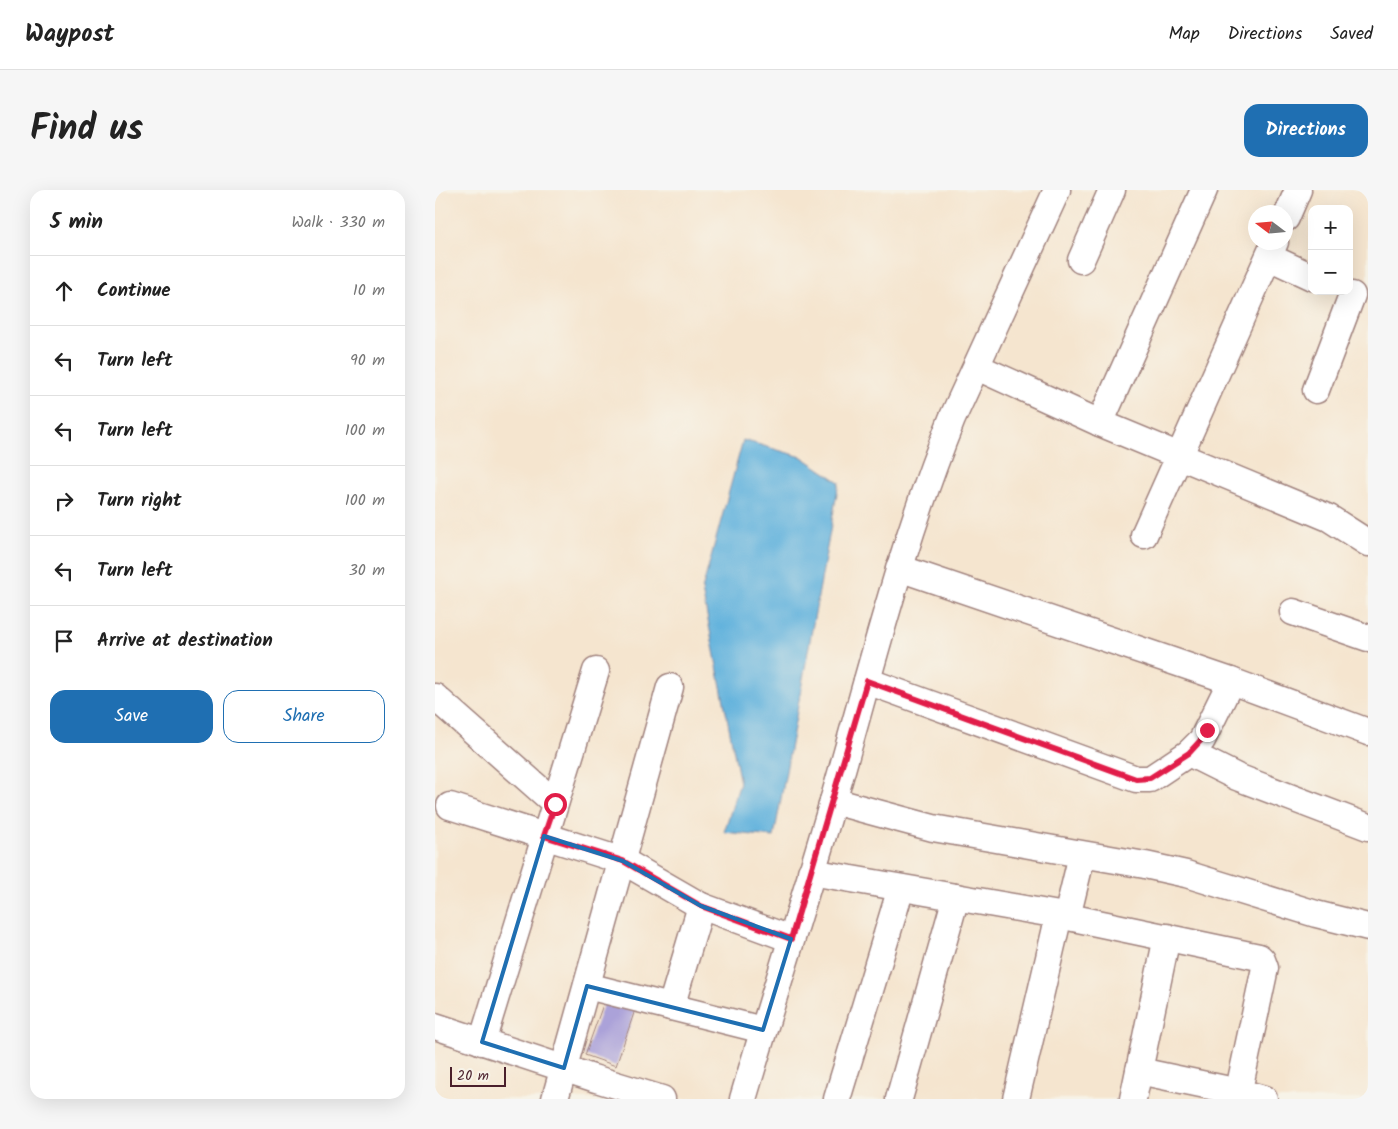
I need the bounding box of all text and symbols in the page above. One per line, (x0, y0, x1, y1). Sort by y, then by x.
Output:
text: Waypost (25, 15, 114, 54)
text: Map (1168, 20, 1200, 49)
text: Directions (1228, 20, 1302, 49)
text: Saved (1330, 20, 1373, 49)
text: Find us (30, 102, 143, 158)
button: Directions (1244, 104, 1368, 157)
north arrow (1248, 205, 1293, 250)
map controls (1308, 205, 1353, 295)
button: + (1308, 205, 1353, 250)
text: 5 min (50, 206, 103, 239)
text: Walk · 330 m (292, 210, 385, 235)
button: − (1308, 250, 1353, 295)
text: Continue (97, 276, 170, 306)
icon: ahead (50, 277, 78, 305)
text: 10 m (353, 278, 385, 303)
text: Turn left (97, 346, 172, 376)
icon: left (50, 347, 78, 375)
text: 90 m (350, 348, 385, 373)
text: Turn left (97, 416, 172, 446)
icon: left (50, 417, 78, 445)
text: 100 m (345, 418, 385, 443)
text: Turn right (97, 486, 182, 516)
icon: right (50, 487, 78, 515)
text: 100 m (345, 488, 385, 513)
text: Turn left (97, 556, 172, 586)
icon: left (50, 557, 78, 585)
text: 30 m (349, 558, 385, 583)
text: Arrive at destination (97, 626, 273, 656)
icon: arrive (50, 627, 78, 655)
button: Save (50, 690, 213, 743)
button: Share (223, 690, 385, 743)
route end (1196, 719, 1219, 742)
route start (544, 793, 567, 816)
scale bar (450, 1064, 506, 1087)
text: 20 m (457, 1065, 489, 1087)

